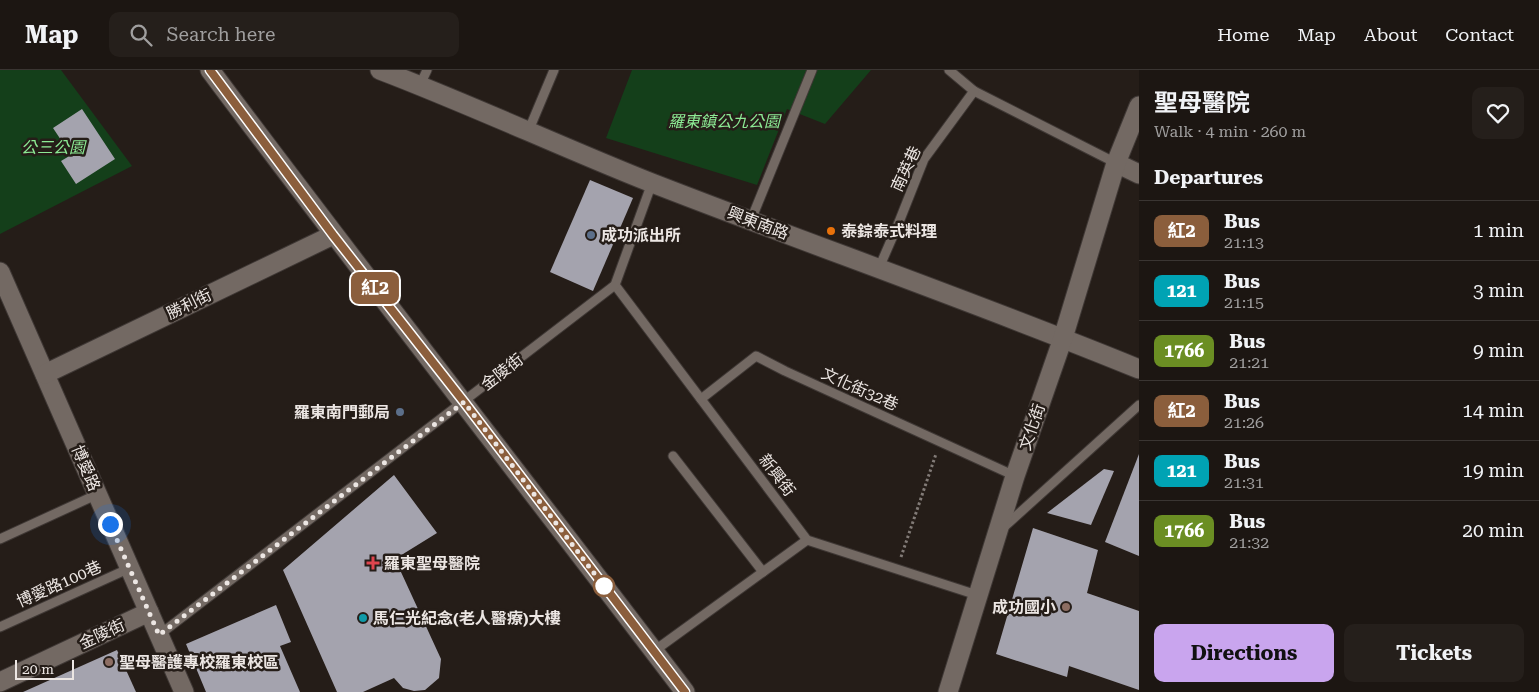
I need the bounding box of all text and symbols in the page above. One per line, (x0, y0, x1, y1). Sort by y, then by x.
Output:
search box (109, 12, 459, 57)
text: Map (25, 21, 79, 49)
icon: search (127, 21, 155, 49)
text: Search here (167, 23, 275, 46)
text: Home (1217, 24, 1269, 45)
text: Map (1297, 24, 1336, 45)
text: About (1364, 24, 1417, 45)
text: Contact (1445, 24, 1514, 45)
button: heart (1472, 87, 1524, 139)
text: 聖母醫院 (1154, 89, 1250, 117)
park label: 羅東鎮公九公園 (668, 112, 782, 131)
text: Walk · 4 min · 260 m (1154, 122, 1306, 141)
park label: 公三公園 (21, 138, 87, 157)
street label: 南英巷 (887, 143, 925, 195)
text: Departures (1154, 166, 1263, 189)
street label: 興東南路 (725, 203, 791, 243)
text: Bus (1224, 210, 1260, 233)
text: 1 min (1473, 219, 1524, 242)
text: 紅2 (1167, 220, 1196, 241)
place label: 泰錝泰式料理 (841, 222, 937, 241)
marker: 泰錝泰式料理 (825, 225, 837, 237)
place label: 成功派出所 (601, 226, 681, 245)
marker: 成功派出所 (585, 229, 597, 241)
text: 21:13 (1224, 233, 1264, 252)
text: Bus (1224, 270, 1260, 293)
line badge: 紅2 (352, 272, 398, 304)
text: 紅2 (361, 277, 389, 298)
text: 3 min (1473, 279, 1524, 302)
text: 121 (1166, 280, 1197, 301)
street label: 勝利街 (163, 285, 215, 323)
text: 21:15 (1224, 293, 1264, 312)
text: Bus (1229, 330, 1265, 353)
text: 9 min (1473, 339, 1524, 362)
text: 1766 (1164, 340, 1204, 361)
street label: 金陵街 (477, 350, 527, 394)
text: 21:21 (1229, 353, 1269, 372)
street label: 文化街32巷 (819, 364, 901, 414)
text: Bus (1224, 390, 1260, 413)
text: 14 min (1462, 399, 1524, 422)
text: 紅2 (1167, 400, 1196, 421)
street label: 文化街 (1015, 401, 1049, 453)
place label: 羅東南門郵局 (294, 403, 390, 422)
marker: 羅東南門郵局 (394, 406, 406, 418)
text: 21:26 (1224, 413, 1264, 432)
street label: 博愛路 (68, 442, 104, 494)
street label: 新興街 (755, 450, 799, 500)
text: Bus (1224, 450, 1260, 473)
text: 19 min (1462, 459, 1524, 482)
text: 121 (1166, 460, 1197, 481)
text: 21:31 (1224, 473, 1264, 492)
text: Bus (1229, 510, 1265, 533)
your location (98, 512, 123, 537)
text: 20 min (1462, 519, 1524, 542)
text: 1766 (1164, 520, 1204, 541)
text: 21:32 (1229, 533, 1269, 552)
place label: 羅東聖母醫院 (384, 554, 480, 573)
marker: 羅東聖母醫院 (366, 556, 380, 570)
street label: 博愛路100巷 (14, 557, 104, 611)
unlabelled marker (593, 575, 615, 597)
place label: 成功國小 (992, 598, 1056, 617)
marker: 成功國小 (1060, 601, 1072, 613)
place label: 馬仁光紀念(老人醫療)大樓 (373, 609, 561, 628)
marker: 馬仁光紀念(老人醫療)大樓 (357, 612, 369, 624)
street label: 金陵街 (76, 615, 128, 653)
button: Directions (1154, 624, 1334, 682)
button: Tickets (1344, 624, 1524, 682)
place label: 聖母醫護專校羅東校區 (119, 653, 279, 672)
marker: 聖母醫護專校羅東校區 (103, 656, 115, 668)
scale bar (15, 657, 74, 680)
text: 20 m (22, 661, 54, 677)

